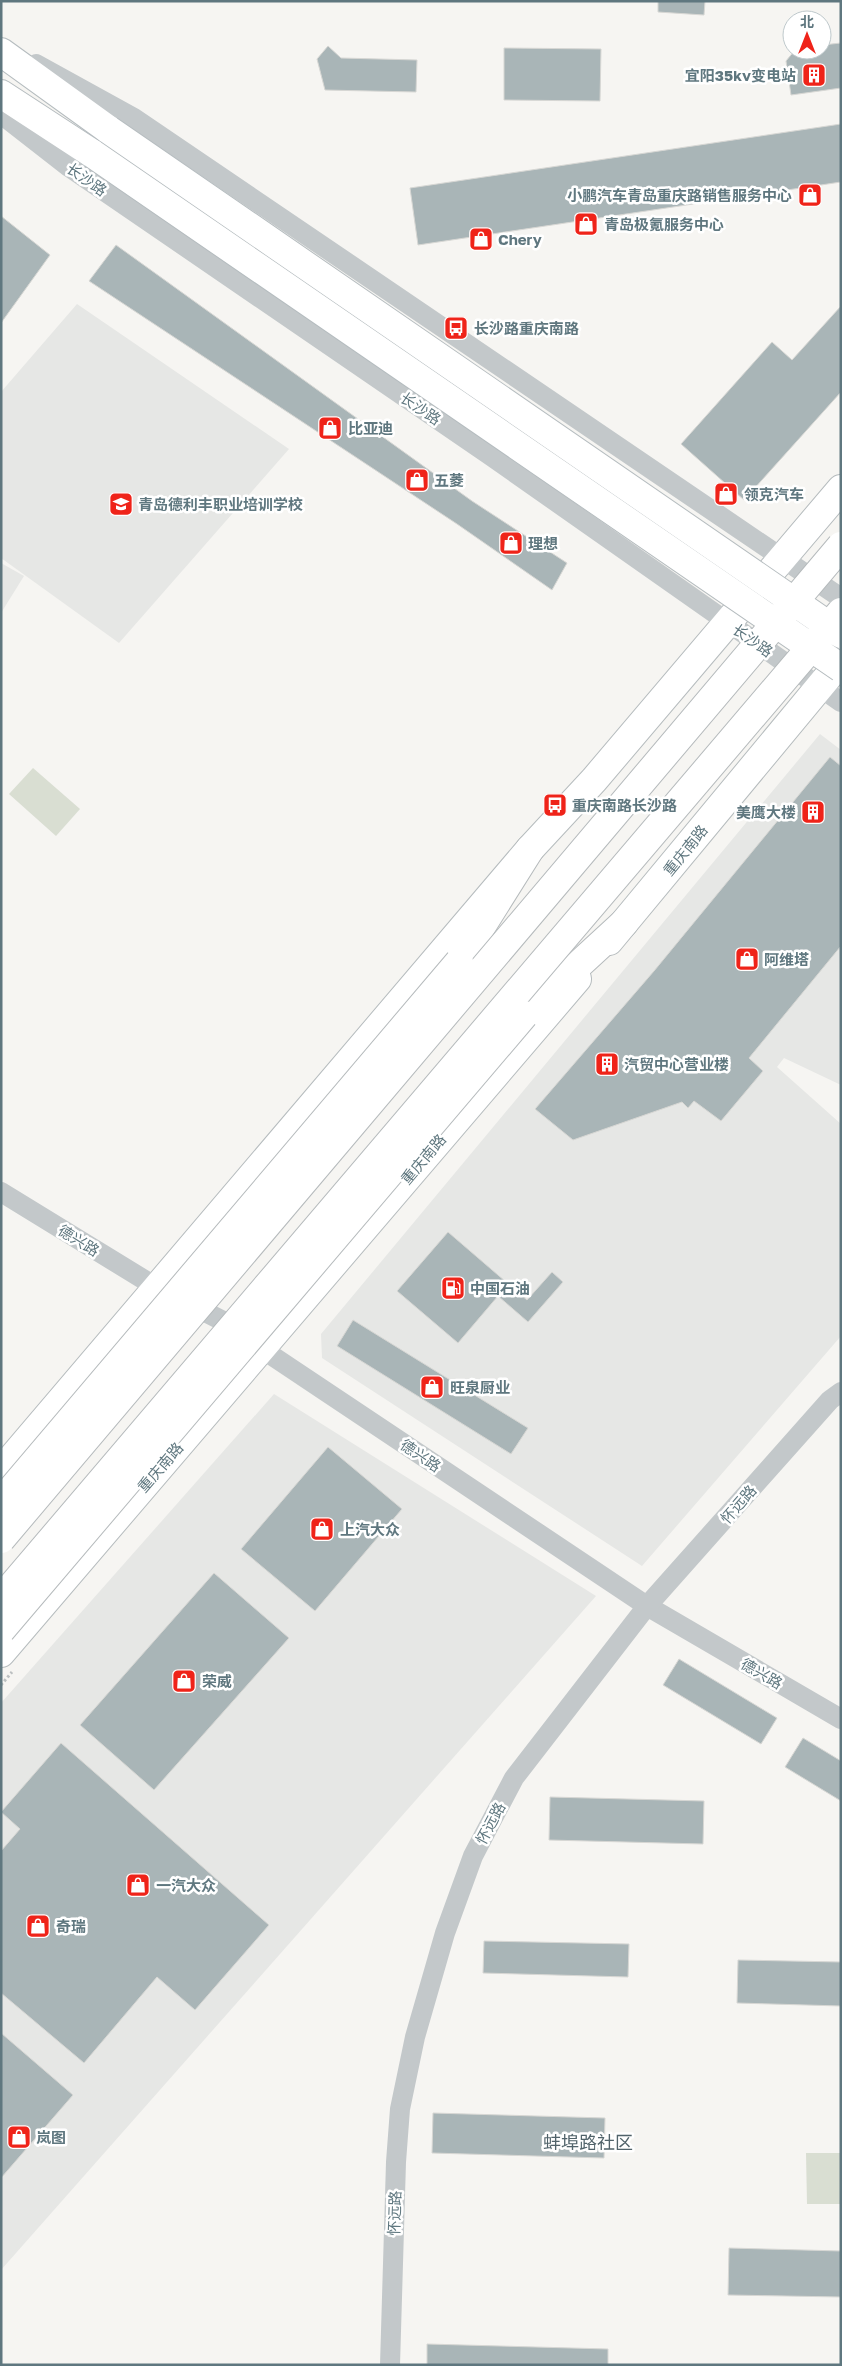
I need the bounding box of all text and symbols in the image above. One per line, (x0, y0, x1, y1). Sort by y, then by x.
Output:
north arrow (782, 10, 832, 60)
text: 北 (800, 13, 814, 30)
building icon: 宜阳35kv变电站 (801, 62, 827, 88)
place label: 宜阳35kv变电站 (685, 66, 796, 84)
street label: 长沙路 (63, 159, 111, 199)
shop icon: 小鹏汽车青岛重庆路销售服务中心 (797, 182, 823, 208)
place label: 小鹏汽车青岛重庆路销售服务中心 (567, 186, 792, 204)
shop icon: 青岛极氪服务中心 (573, 211, 599, 237)
place label: 青岛极氪服务中心 (604, 215, 724, 233)
shop icon: Chery (468, 226, 494, 252)
place label: Chery (498, 230, 542, 248)
bus stop icon: 长沙路重庆南路 (443, 315, 469, 341)
place label: 长沙路重庆南路 (474, 319, 579, 337)
street label: 长沙路 (397, 388, 445, 428)
shop icon: 比亚迪 (317, 415, 343, 441)
place label: 比亚迪 (348, 419, 393, 437)
shop icon: 五菱 (404, 467, 430, 493)
place label: 五菱 (434, 471, 464, 489)
shop icon: 领克汽车 (713, 481, 739, 507)
place label: 领克汽车 (744, 485, 804, 503)
school or university icon: 青岛德利丰职业培训学校 (108, 491, 134, 517)
place label: 青岛德利丰职业培训学校 (138, 495, 303, 513)
shop icon: 理想 (498, 530, 524, 556)
place label: 理想 (528, 534, 558, 552)
street label: 长沙路 (729, 620, 777, 660)
bus stop icon: 重庆南路长沙路 (542, 792, 568, 818)
place label: 重庆南路长沙路 (572, 796, 677, 814)
building icon: 美鹰大楼 (800, 799, 826, 825)
place label: 美鹰大楼 (736, 803, 796, 821)
street label: 重庆南路 (659, 821, 711, 879)
shop icon: 阿维塔 (734, 946, 760, 972)
place label: 阿维塔 (764, 950, 809, 968)
building icon: 汽贸中心营业楼 (594, 1051, 620, 1077)
place label: 汽贸中心营业楼 (624, 1055, 729, 1073)
street label: 重庆南路 (397, 1130, 449, 1188)
street label: 德兴路 (55, 1220, 103, 1260)
fuel station icon: 中国石油 (440, 1275, 466, 1301)
place label: 中国石油 (470, 1279, 530, 1297)
shop icon: 旺泉厨业 (419, 1374, 445, 1400)
place label: 旺泉厨业 (450, 1378, 510, 1396)
street label: 德兴路 (397, 1435, 445, 1475)
street label: 重庆南路 (134, 1438, 186, 1496)
street label: 怀远路 (716, 1481, 760, 1527)
shop icon: 上汽大众 (309, 1516, 335, 1542)
place label: 上汽大众 (340, 1520, 400, 1538)
street label: 德兴路 (738, 1654, 786, 1692)
shop icon: 荣威 (171, 1668, 197, 1694)
place label: 荣威 (202, 1672, 232, 1690)
street label: 怀远路 (471, 1799, 509, 1847)
shop icon: 一汽大众 (125, 1872, 151, 1898)
place label: 一汽大众 (156, 1876, 216, 1894)
shop icon: 奇瑞 (25, 1913, 51, 1939)
place label: 奇瑞 (56, 1917, 86, 1935)
shop icon: 岚图 (6, 2124, 32, 2150)
place label: 岚图 (36, 2128, 66, 2146)
district label: 蚌埠路社区 (543, 2131, 633, 2153)
street label: 怀远路 (384, 2190, 404, 2236)

